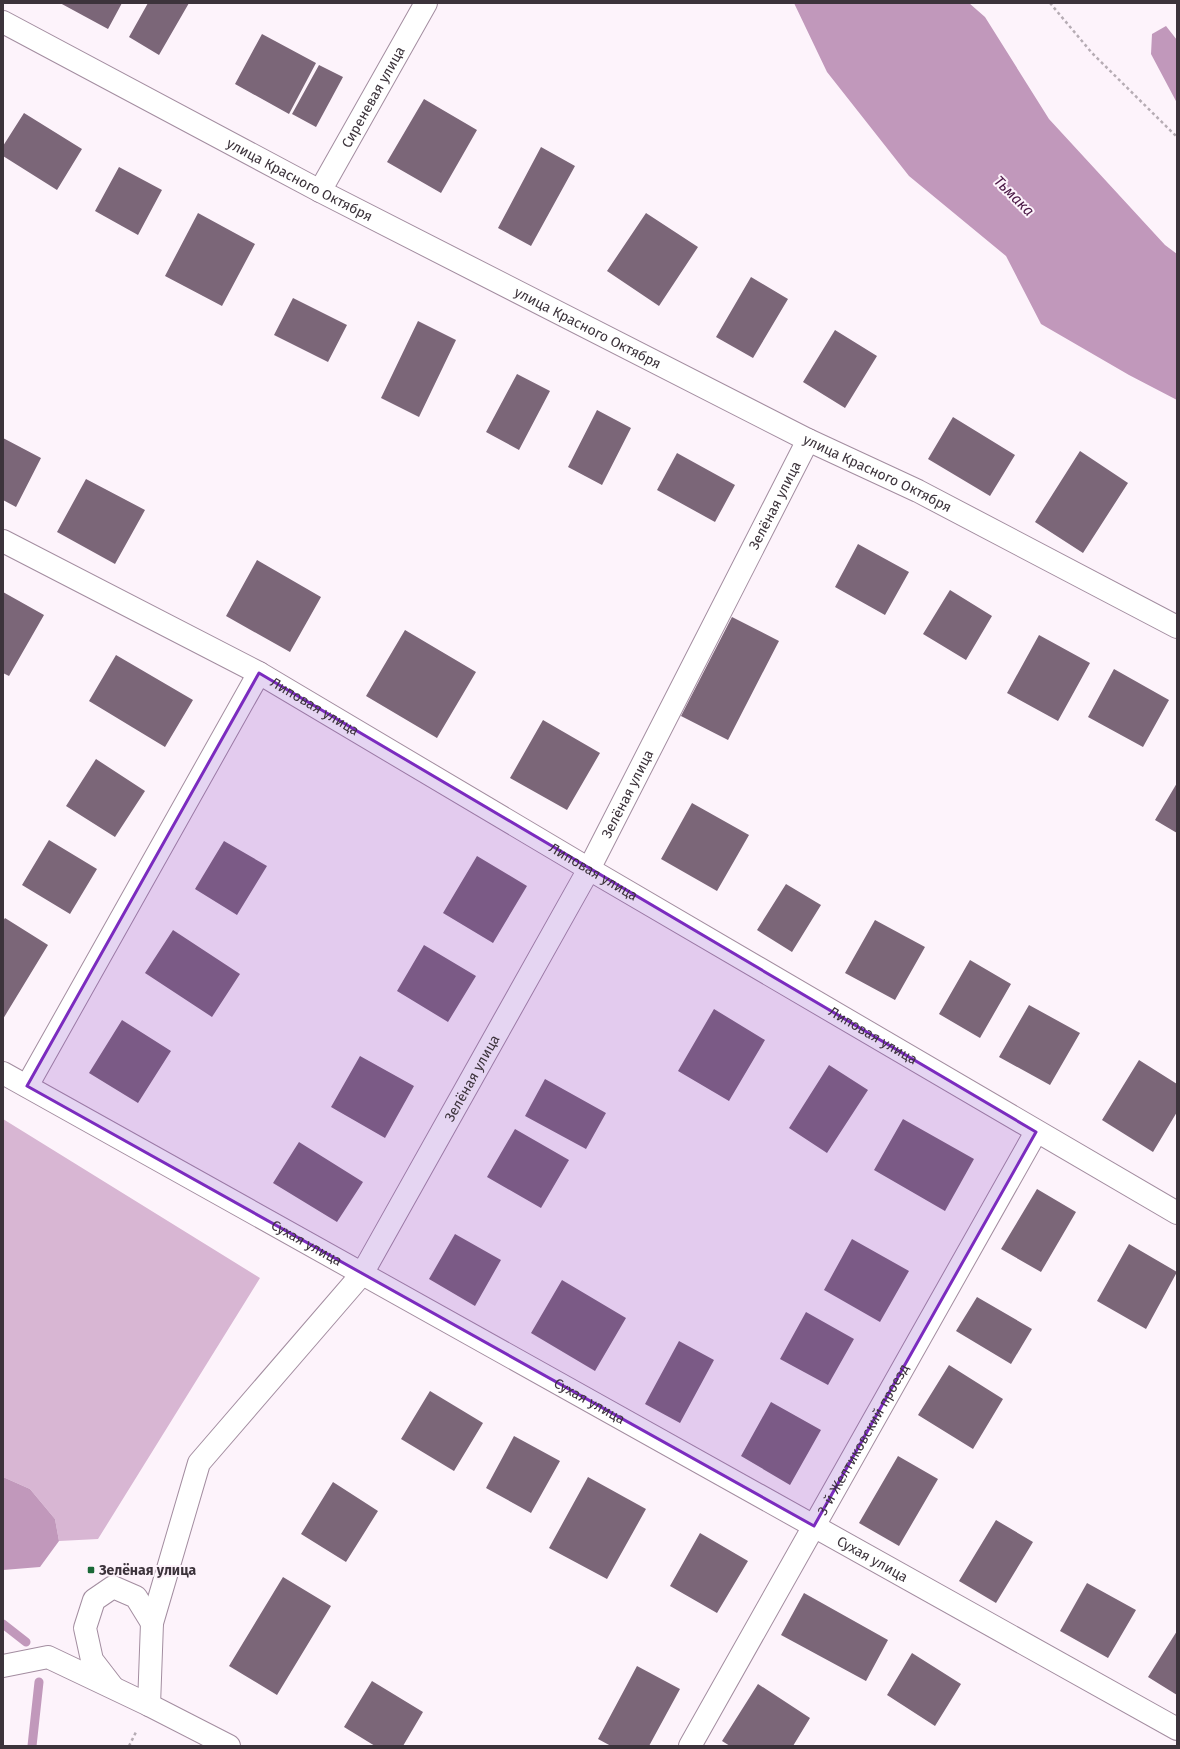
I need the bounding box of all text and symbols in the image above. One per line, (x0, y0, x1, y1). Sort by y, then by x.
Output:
street label: Сиреневая улица (338, 43, 408, 151)
street label: улица Красного Октября (224, 134, 375, 225)
water label: Тьмака (990, 172, 1038, 220)
street label: улица Красного Октября (512, 283, 664, 372)
street label: улица Красного Октября (800, 430, 955, 516)
street label: Зелёная улица (745, 458, 804, 552)
street label: Липовая улица (268, 673, 362, 739)
street label: Зелёная улица (598, 747, 657, 841)
street label: Липовая улица (546, 839, 641, 904)
street label: Липовая улица (826, 1003, 921, 1068)
street label: Зелёная улица (441, 1032, 503, 1125)
street label: Сухая улица (268, 1216, 345, 1269)
street label: 3-й Желтиковский проезд (813, 1361, 912, 1518)
street label: Сухая улица (551, 1374, 628, 1427)
street label: Сухая улица (834, 1532, 911, 1585)
place label: Зелёная улица (98, 1562, 196, 1579)
marker: Зелёная улица (86, 1565, 96, 1575)

